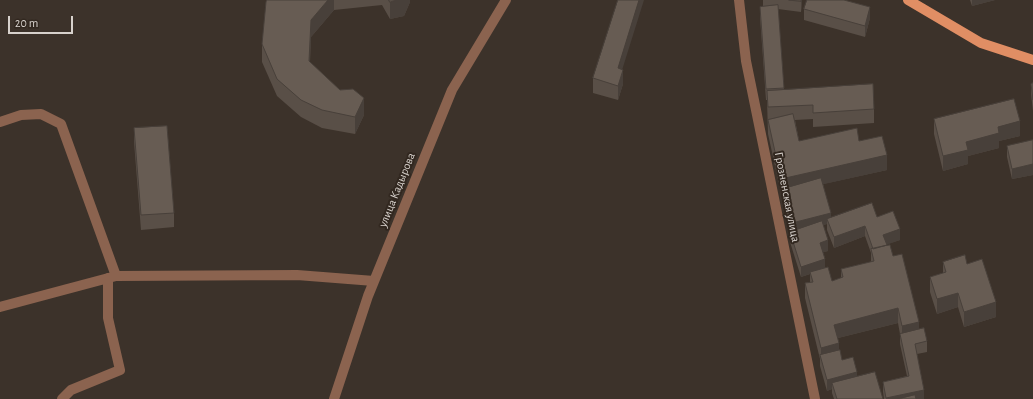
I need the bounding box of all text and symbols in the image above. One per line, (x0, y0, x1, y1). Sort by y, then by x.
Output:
scale bar (10, 8, 75, 34)
text: 20 m (15, 17, 38, 29)
street label: улица Кадырова (376, 151, 418, 229)
street label: Грозненская улица (771, 151, 803, 243)

